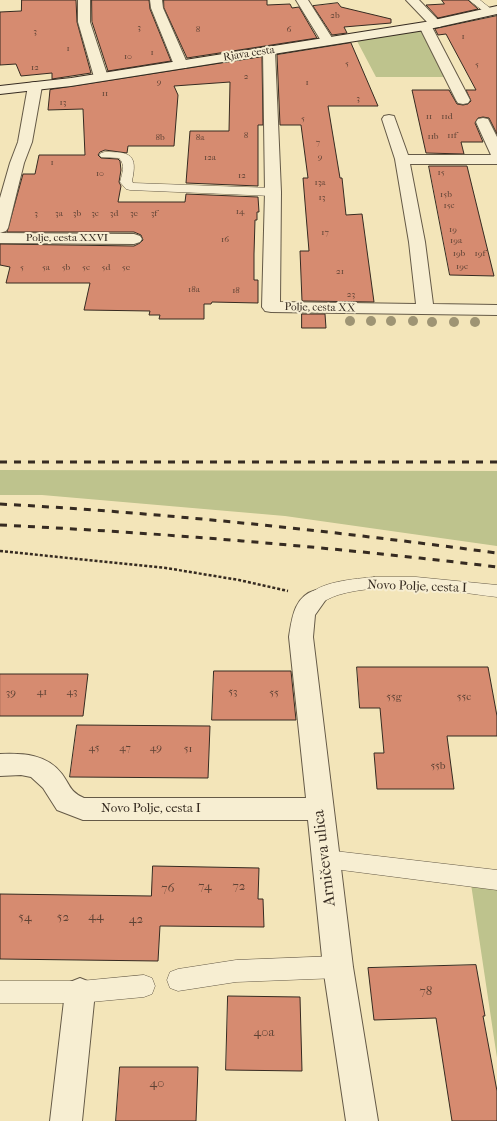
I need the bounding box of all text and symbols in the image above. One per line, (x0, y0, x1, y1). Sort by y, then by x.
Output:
house number: 2b (330, 11, 340, 21)
house number: 3 (137, 23, 141, 33)
house number: 8 (196, 25, 200, 35)
house number: 6 (287, 25, 291, 35)
house number: 3 (33, 27, 37, 37)
house number: 1 (461, 32, 465, 42)
street label: Rjava cesta (222, 43, 276, 65)
house number: 1 (66, 44, 70, 54)
house number: 1 (150, 48, 154, 58)
house number: 10 (124, 52, 132, 62)
house number: 5 (345, 59, 349, 69)
house number: 5 (475, 60, 479, 70)
house number: 12 (31, 63, 39, 73)
house number: 2 (244, 72, 248, 82)
house number: 9 (157, 77, 161, 87)
house number: 1 (305, 78, 309, 88)
house number: 11 (102, 89, 108, 99)
house number: 3 (356, 94, 360, 104)
house number: 13 (60, 98, 66, 108)
house number: 11 (426, 112, 432, 122)
house number: 11d (441, 112, 453, 122)
house number: 5 (301, 114, 305, 124)
house number: 8 (244, 131, 248, 141)
house number: 11f (447, 131, 457, 141)
house number: 11b (427, 132, 439, 142)
house number: 8b (155, 133, 165, 143)
house number: 8a (196, 133, 204, 143)
house number: 7 (316, 138, 320, 148)
house number: 9 (318, 152, 322, 162)
house number: 12a (204, 153, 216, 163)
house number: 1 (50, 158, 54, 168)
house number: 15 (437, 168, 445, 178)
house number: 10 (96, 169, 104, 179)
house number: 12 (238, 171, 246, 181)
house number: 13a (314, 178, 326, 188)
house number: 15b (440, 190, 452, 200)
house number: 13 (319, 193, 325, 203)
house number: 15c (443, 201, 455, 211)
house number: 14 (236, 207, 244, 217)
house number: 3 (34, 209, 38, 219)
house number: 3a (55, 209, 63, 219)
house number: 3b (73, 209, 81, 219)
house number: 3c (91, 209, 99, 219)
house number: 3d (110, 209, 118, 219)
house number: 3e (130, 209, 138, 219)
house number: 3f (151, 209, 157, 219)
house number: 19 (449, 225, 457, 235)
house number: 17 (321, 228, 329, 238)
street label: Polje, cesta XXVI (26, 231, 108, 245)
house number: 16 (221, 235, 229, 245)
house number: 19a (450, 236, 462, 246)
house number: 19b (453, 249, 465, 259)
house number: 19f (475, 249, 485, 259)
house number: 19c (456, 262, 468, 272)
house number: 5 (20, 263, 24, 273)
house number: 5a (42, 263, 50, 273)
house number: 5b (62, 263, 70, 273)
house number: 5c (82, 263, 90, 273)
house number: 5d (102, 263, 110, 273)
house number: 5e (122, 263, 130, 273)
house number: 21 (336, 267, 344, 277)
house number: 18a (188, 285, 200, 295)
house number: 18 (232, 286, 240, 296)
house number: 23 (347, 290, 355, 300)
street label: Polje, cesta XX (284, 301, 356, 315)
street label: Novo Polje, cesta I (367, 577, 467, 597)
house number: 41 (37, 685, 47, 699)
house number: 43 (66, 685, 78, 699)
house number: 53 (228, 685, 238, 699)
house number: 39 (6, 686, 16, 700)
house number: 55 (269, 686, 279, 700)
house number: 55g (386, 690, 402, 704)
house number: 55c (457, 690, 471, 704)
house number: 45 (89, 741, 99, 755)
house number: 47 (119, 741, 131, 755)
house number: 49 (150, 741, 162, 755)
house number: 51 (184, 742, 192, 756)
house number: 55b (430, 759, 446, 773)
street label: Novo Polje, cesta I (101, 801, 201, 817)
street label: Arničeva ulica (310, 809, 340, 907)
house number: 74 (198, 879, 212, 895)
house number: 72 (233, 879, 245, 895)
house number: 76 (161, 881, 175, 897)
house number: 44 (88, 909, 104, 925)
house number: 54 (18, 910, 32, 926)
house number: 52 (57, 910, 69, 926)
house number: 42 (129, 912, 143, 928)
house number: 78 (420, 984, 432, 1000)
house number: 40a (254, 1025, 274, 1041)
house number: 40 (150, 1076, 164, 1092)

